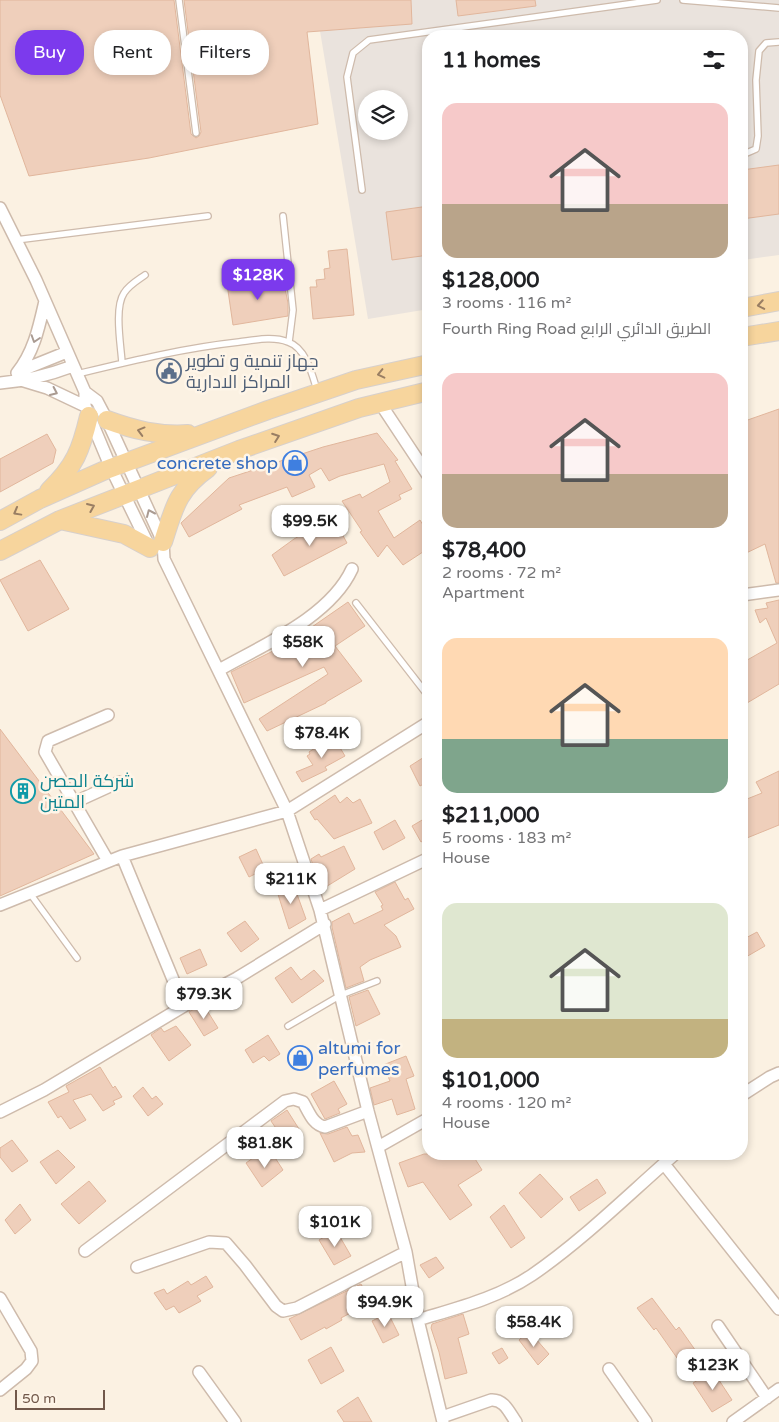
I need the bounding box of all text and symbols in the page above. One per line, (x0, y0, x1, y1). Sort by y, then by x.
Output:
chip: Buy (15, 30, 84, 75)
chip: Rent (94, 30, 171, 75)
chip: Filters (181, 30, 269, 75)
icon: filters (700, 46, 728, 74)
text: 11 homes (442, 48, 541, 73)
map controls (358, 90, 408, 140)
button: layers (358, 90, 408, 140)
icon: home (540, 135, 630, 225)
pin: $128K (223, 258, 293, 301)
text: $128K (233, 265, 283, 285)
text: $128,000 (442, 268, 540, 293)
text: 3 rooms · 116 m² (442, 293, 571, 313)
one-way arrow (756, 299, 765, 309)
text: Fourth Ring Road الطريق الدائري الرابع (442, 319, 711, 339)
one-way arrow (31, 334, 41, 342)
place label: جهاز تنمية و تطوير المراكز الادارية (185, 350, 319, 393)
public building icon: جهاز تنمية و تطوير المراكز الادارية (156, 358, 182, 384)
one-way arrow (377, 368, 386, 379)
one-way arrow (49, 386, 58, 396)
icon: home (540, 405, 630, 495)
one-way arrow (136, 426, 145, 437)
one-way arrow (271, 433, 279, 443)
shop icon: concrete shop (282, 450, 308, 476)
place label: concrete shop (157, 452, 278, 474)
one-way arrow (86, 503, 95, 514)
pin: $99.5K (269, 504, 351, 547)
one-way arrow (13, 506, 22, 516)
one-way arrow (146, 509, 156, 518)
text: $99.5K (283, 511, 337, 531)
text: $78,400 (442, 538, 526, 563)
text: 2 rooms · 72 m² (442, 563, 561, 583)
text: Apartment (442, 583, 525, 603)
pin: $58K (273, 626, 333, 668)
text: $58K (283, 632, 323, 652)
icon: home (540, 670, 630, 760)
pin: $78.4K (281, 716, 363, 759)
text: $78.4K (295, 723, 349, 743)
place label: شركة الحصن المتين (40, 770, 134, 813)
building icon: شركة الحصن المتين (10, 778, 36, 804)
text: $211,000 (442, 803, 540, 828)
text: 5 rooms · 183 m² (442, 828, 571, 848)
text: House (442, 848, 490, 868)
pin: $211K (256, 862, 326, 905)
text: $211K (266, 869, 316, 889)
icon: home (540, 935, 630, 1025)
pin: $79.3K (163, 978, 245, 1020)
text: $79.3K (177, 984, 231, 1004)
place label: altumi for perfumes (318, 1037, 400, 1080)
shop icon: altumi for perfumes (287, 1045, 313, 1071)
text: $101,000 (442, 1068, 540, 1093)
text: 4 rooms · 120 m² (442, 1093, 571, 1113)
text: House (442, 1113, 490, 1133)
pin: $81.8K (224, 1126, 306, 1169)
text: $81.8K (238, 1133, 292, 1153)
pin: $101K (300, 1206, 370, 1248)
text: $101K (310, 1212, 360, 1232)
pin: $94.9K (344, 1286, 426, 1328)
text: $94.9K (358, 1292, 412, 1312)
pin: $58.4K (493, 1306, 575, 1348)
text: $58.4K (507, 1312, 561, 1332)
pin: $123K (678, 1348, 748, 1391)
text: $123K (688, 1355, 738, 1375)
scale bar (15, 1387, 105, 1410)
text: 50 m (22, 1390, 56, 1407)

